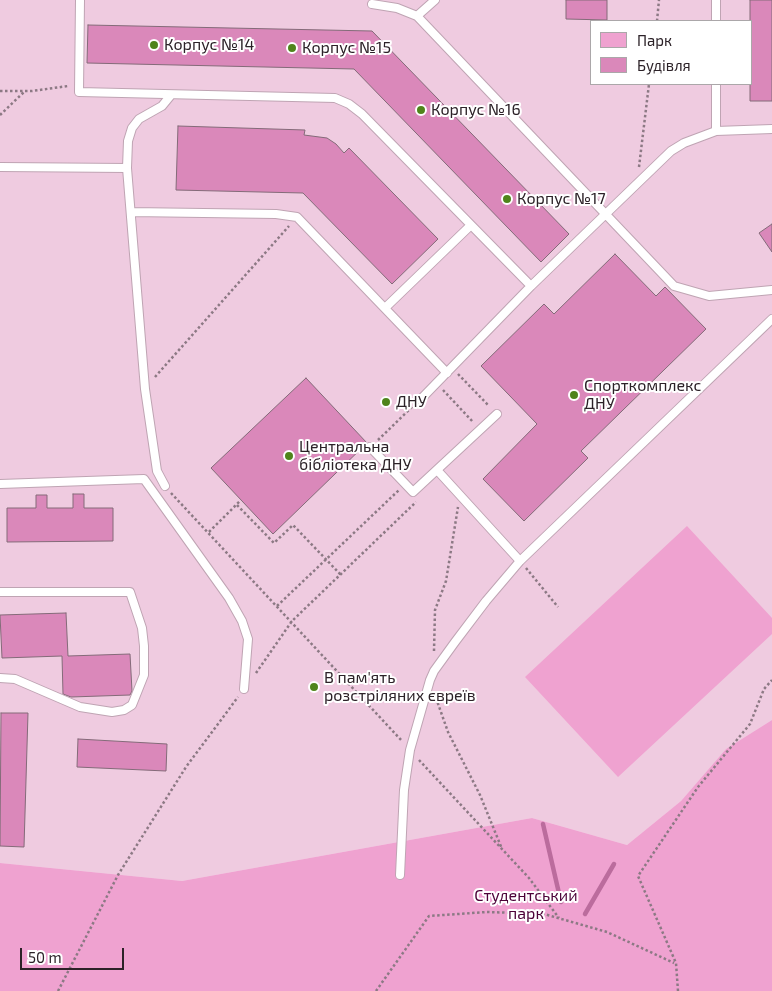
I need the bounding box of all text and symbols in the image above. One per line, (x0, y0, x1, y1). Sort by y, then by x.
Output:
legend (590, 20, 752, 85)
text: Парк (637, 31, 672, 49)
place label: Корпус №14 (164, 35, 254, 55)
place label: Корпус №15 (302, 38, 391, 58)
marker: Корпус №14 (148, 39, 160, 51)
marker: Корпус №15 (286, 42, 298, 54)
text: Будівля (637, 56, 691, 74)
place label: Корпус №16 (431, 100, 521, 120)
marker: Корпус №16 (415, 104, 427, 116)
place label: Корпус №17 (517, 189, 606, 209)
marker: Корпус №17 (501, 193, 513, 205)
place label: Спорткомплекс ДНУ (584, 376, 701, 414)
marker: Спорткомплекс ДНУ (568, 389, 580, 401)
place label: ДНУ (396, 392, 427, 412)
marker: ДНУ (380, 396, 392, 408)
place label: Центральна бібліотека ДНУ (299, 437, 412, 475)
marker: Центральна бібліотека ДНУ (283, 450, 295, 462)
place label: В пам'ять розстріляних євреїв (324, 668, 476, 706)
marker: В пам'ять розстріляних євреїв (308, 681, 320, 693)
park label: Студентський парк (474, 886, 578, 924)
scale bar (22, 938, 126, 970)
text: 50 m (28, 948, 62, 966)

